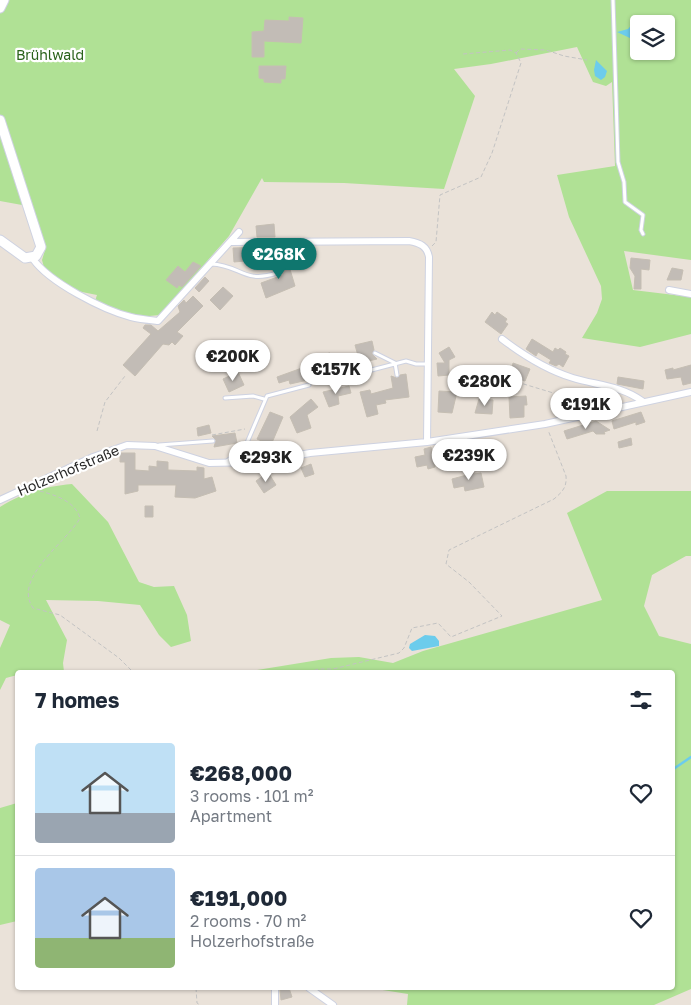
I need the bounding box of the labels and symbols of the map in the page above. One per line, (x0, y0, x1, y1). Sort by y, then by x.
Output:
park label: Brühlwald (16, 46, 84, 63)
pin: €268K (244, 238, 314, 280)
pin: €200K (198, 340, 268, 382)
pin: €157K (301, 352, 371, 395)
pin: €280K (450, 364, 520, 407)
pin: €191K (551, 388, 621, 430)
pin: €239K (434, 438, 504, 481)
pin: €293K (231, 440, 301, 483)
street label: Holzerhofstraße (15, 441, 121, 499)

